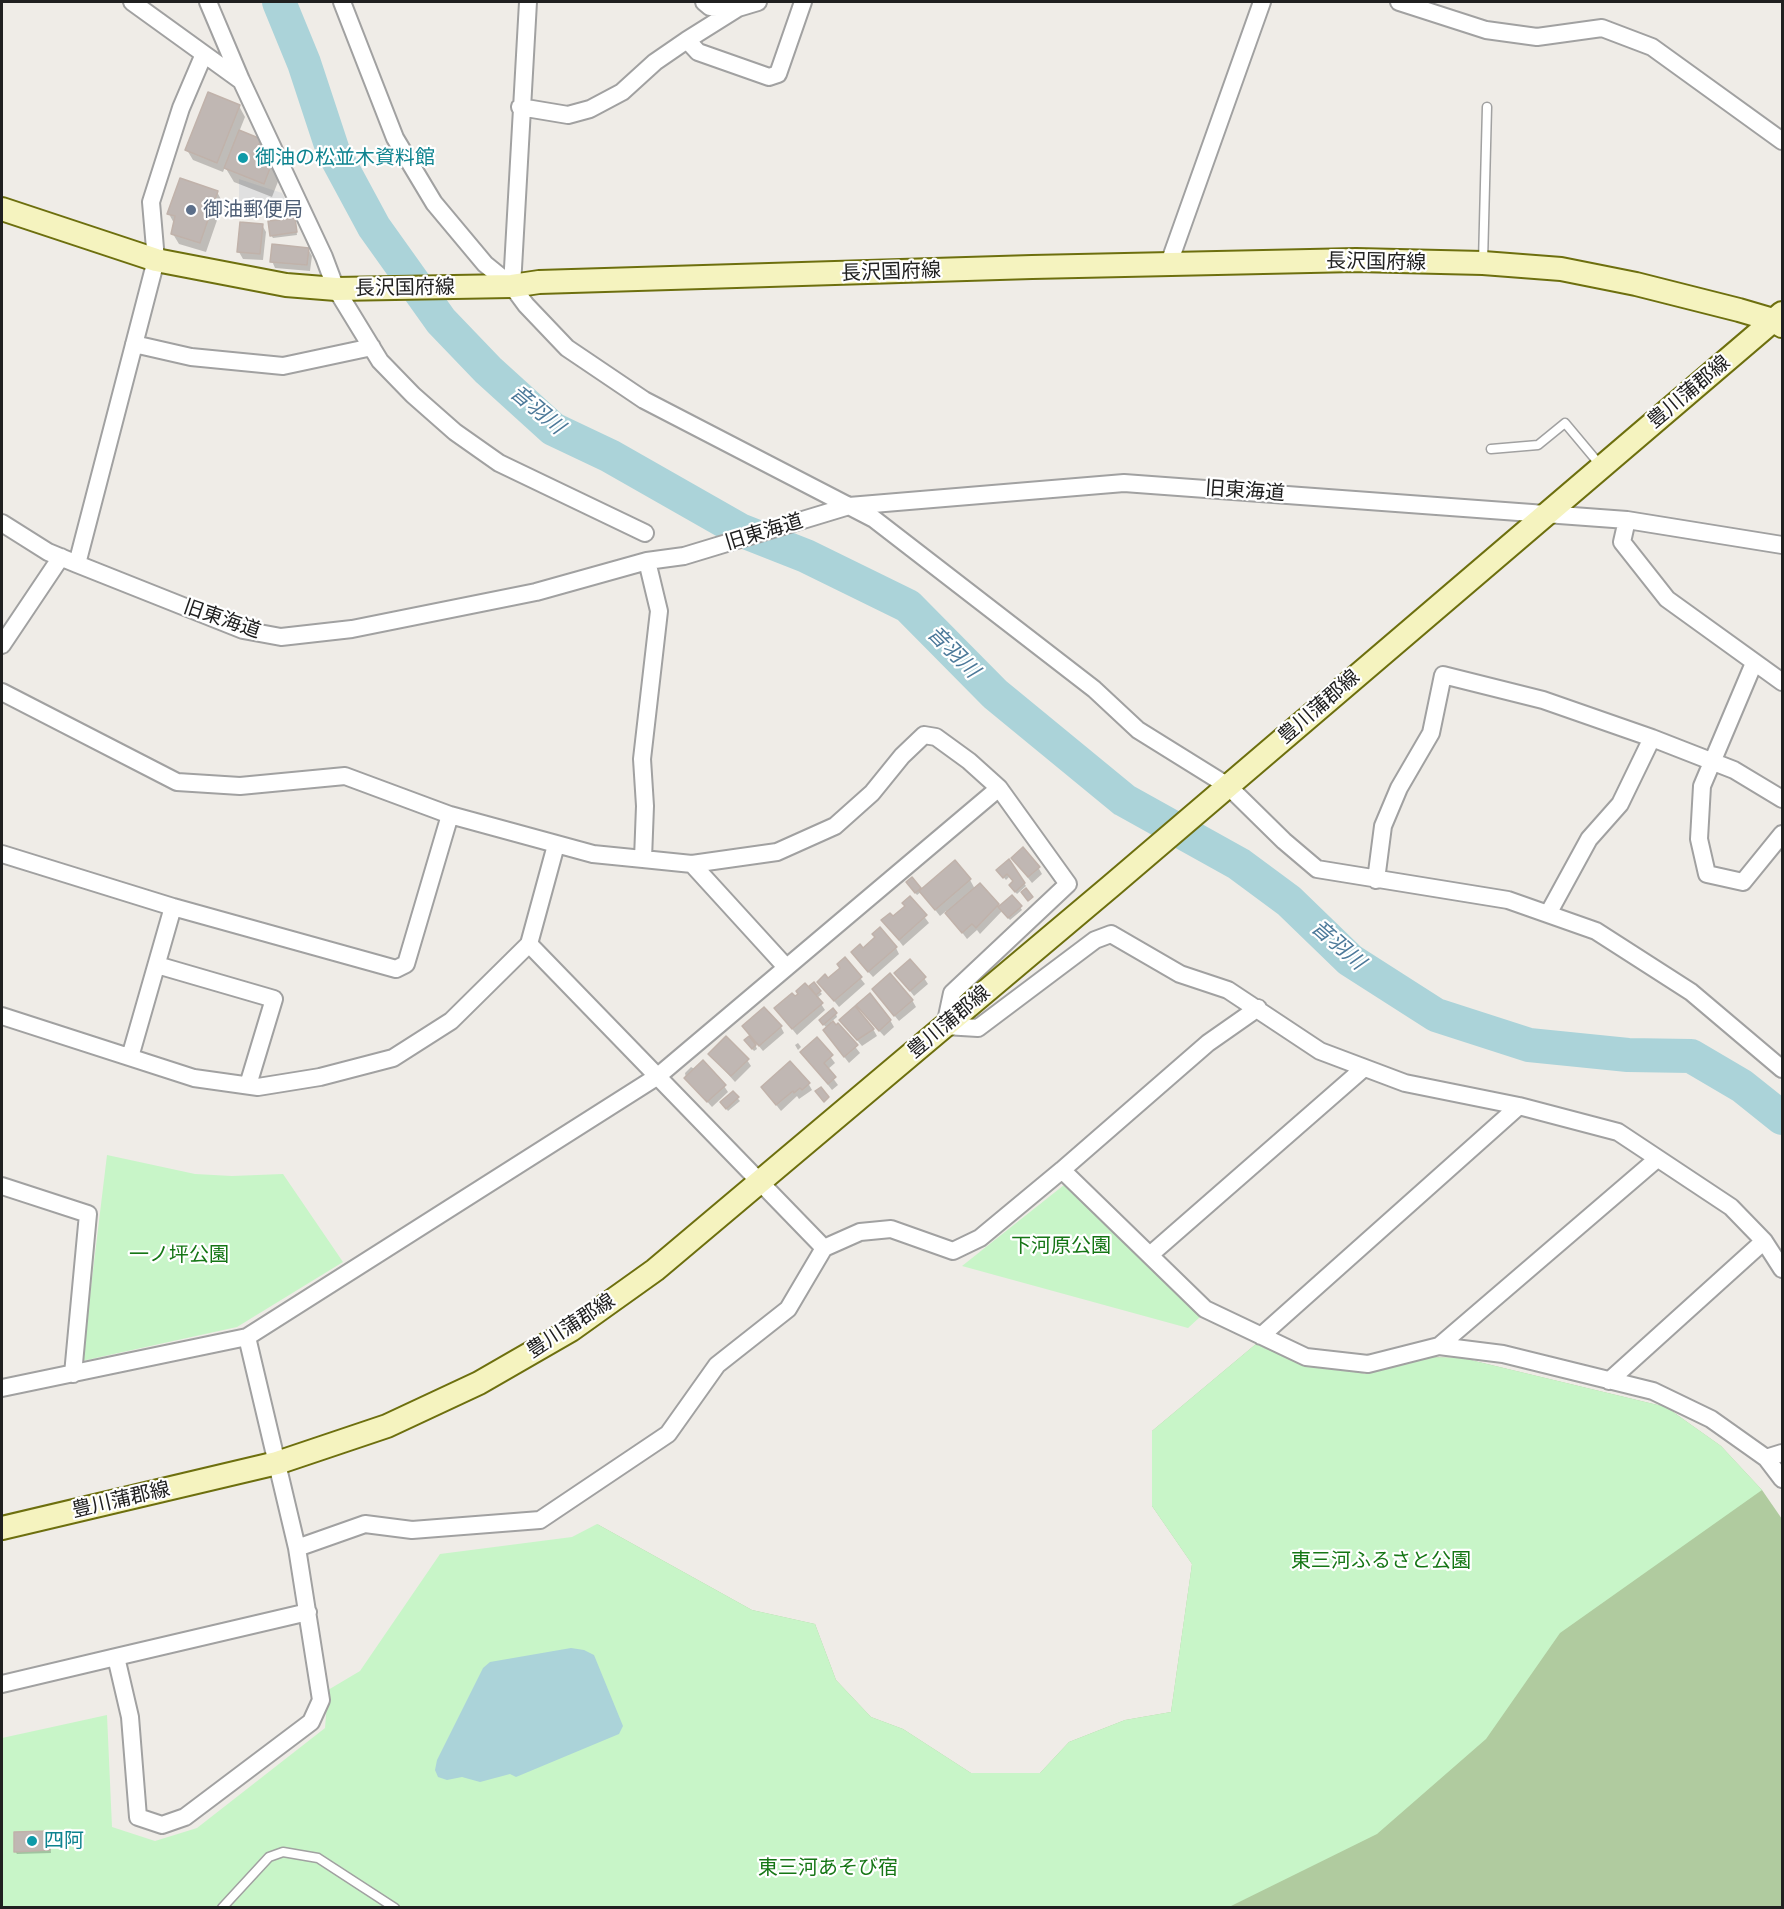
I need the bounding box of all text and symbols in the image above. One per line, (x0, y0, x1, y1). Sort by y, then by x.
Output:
place label: 御油の松並木資料館 (255, 146, 435, 170)
marker: 御油の松並木資料館 (236, 151, 250, 165)
place label: 御油郵便局 (203, 198, 303, 222)
marker: 御油郵便局 (184, 203, 198, 217)
street label: 長沢国府線 (1326, 249, 1426, 275)
street label: 長沢国府線 (841, 258, 941, 286)
street label: 長沢国府線 (355, 275, 455, 301)
street label: 豊川蒲郡線 (1643, 351, 1735, 433)
water label: 音羽川 (505, 380, 569, 440)
street label: 旧東海道 (1204, 476, 1286, 506)
street label: 旧東海道 (722, 509, 806, 555)
street label: 旧東海道 (180, 595, 264, 643)
water label: 音羽川 (922, 621, 984, 683)
street label: 豊川蒲郡線 (1273, 665, 1365, 749)
water label: 音羽川 (1306, 915, 1370, 975)
street label: 豊川蒲郡線 (903, 981, 995, 1063)
park label: 下河原公園 (1011, 1234, 1111, 1258)
park label: 一ノ坪公園 (129, 1243, 229, 1267)
street label: 豊川蒲郡線 (523, 1289, 619, 1363)
street label: 豊川蒲郡線 (70, 1477, 172, 1523)
park label: 東三河ふるさと公園 (1291, 1549, 1471, 1573)
place label: 四阿 (44, 1829, 84, 1853)
marker: 四阿 (25, 1834, 39, 1848)
park label: 東三河あそび宿 (758, 1856, 898, 1880)

